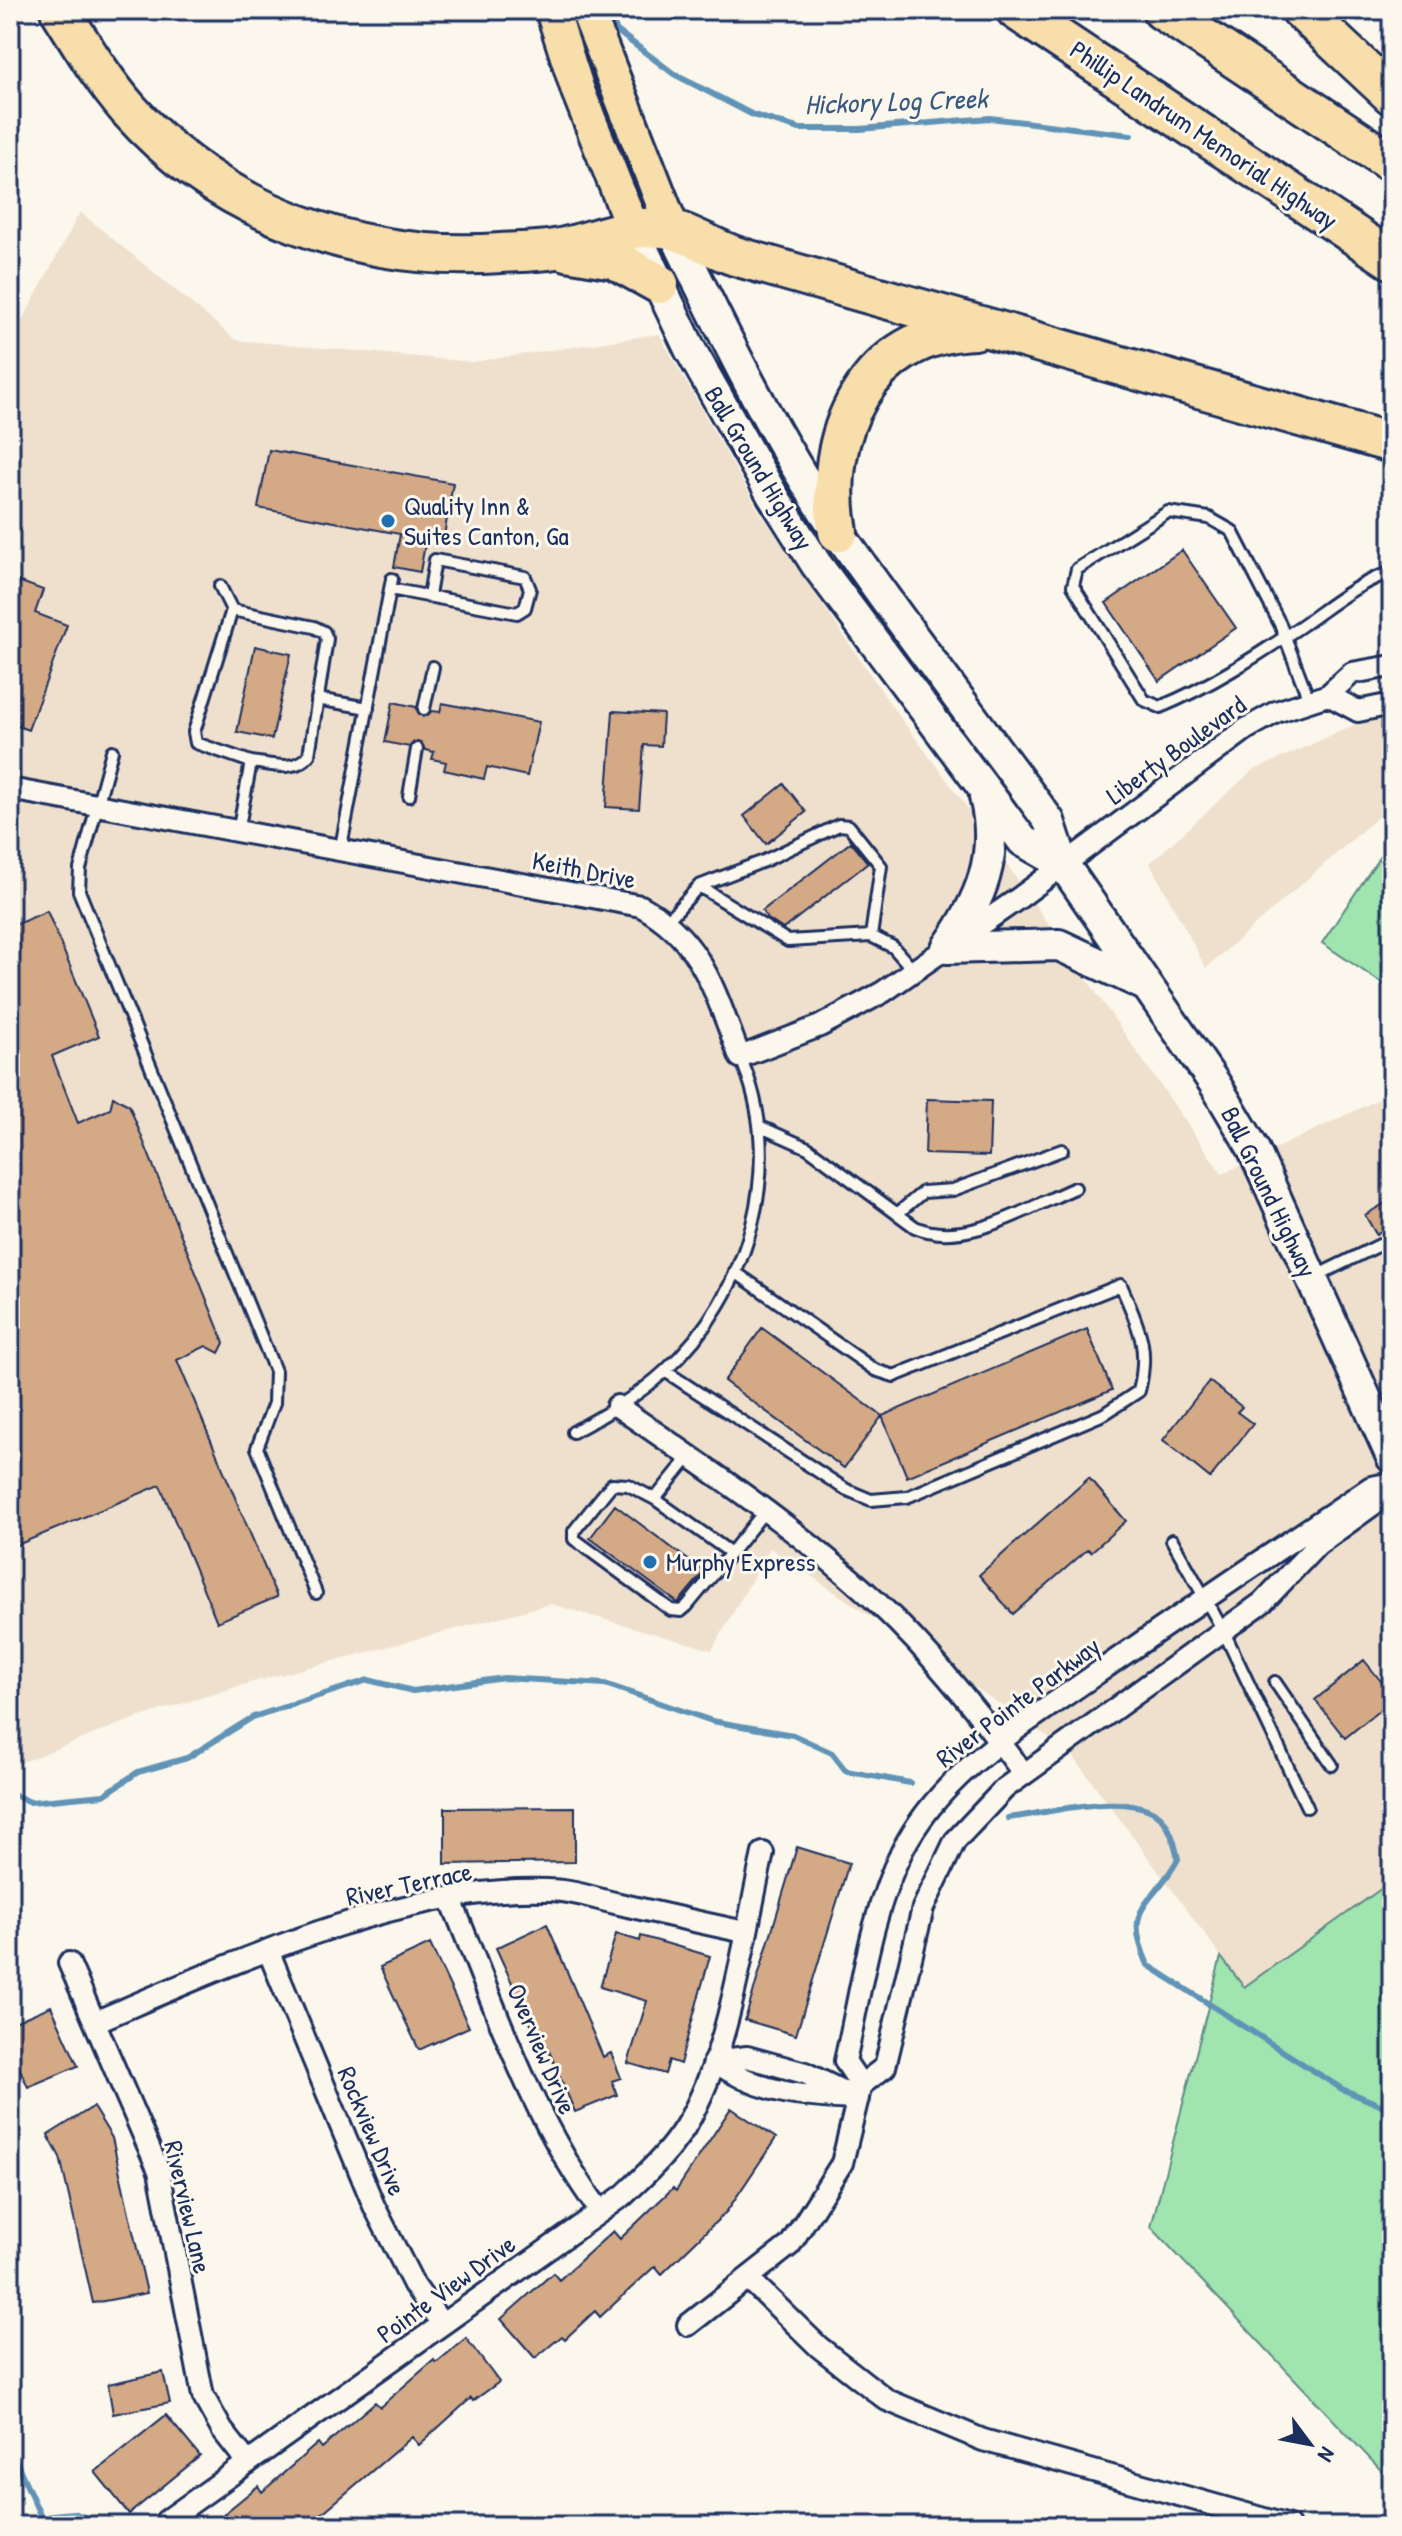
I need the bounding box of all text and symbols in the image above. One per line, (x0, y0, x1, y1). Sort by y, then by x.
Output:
street label: Phillip Landrum Memorial Highway (1064, 32, 1345, 237)
water label: Hickory Log Creek (804, 79, 990, 123)
street label: Ball Ground Highway (697, 379, 822, 556)
place label: Quality Inn & Suites Canton, Ga (404, 488, 569, 553)
marker: Quality Inn & Suites Canton, Ga (379, 512, 397, 530)
street label: Liberty Boulevard (1099, 687, 1253, 812)
street label: Keith Drive (529, 842, 639, 897)
street label: Ball Ground Highway (1213, 1101, 1326, 1283)
place label: Murphy Express (666, 1544, 816, 1579)
marker: Murphy Express (641, 1553, 659, 1571)
street label: River Pointe Parkway (929, 1628, 1107, 1775)
street label: River Terrace (343, 1853, 475, 1914)
street label: Overview Drive (499, 1978, 586, 2120)
street label: Rockview Drive (330, 2061, 415, 2201)
street label: Riverview Lane (156, 2137, 221, 2277)
street label: Pointe View Drive (369, 2226, 522, 2351)
north arrow (1270, 2404, 1350, 2484)
text: N (1311, 2442, 1343, 2468)

